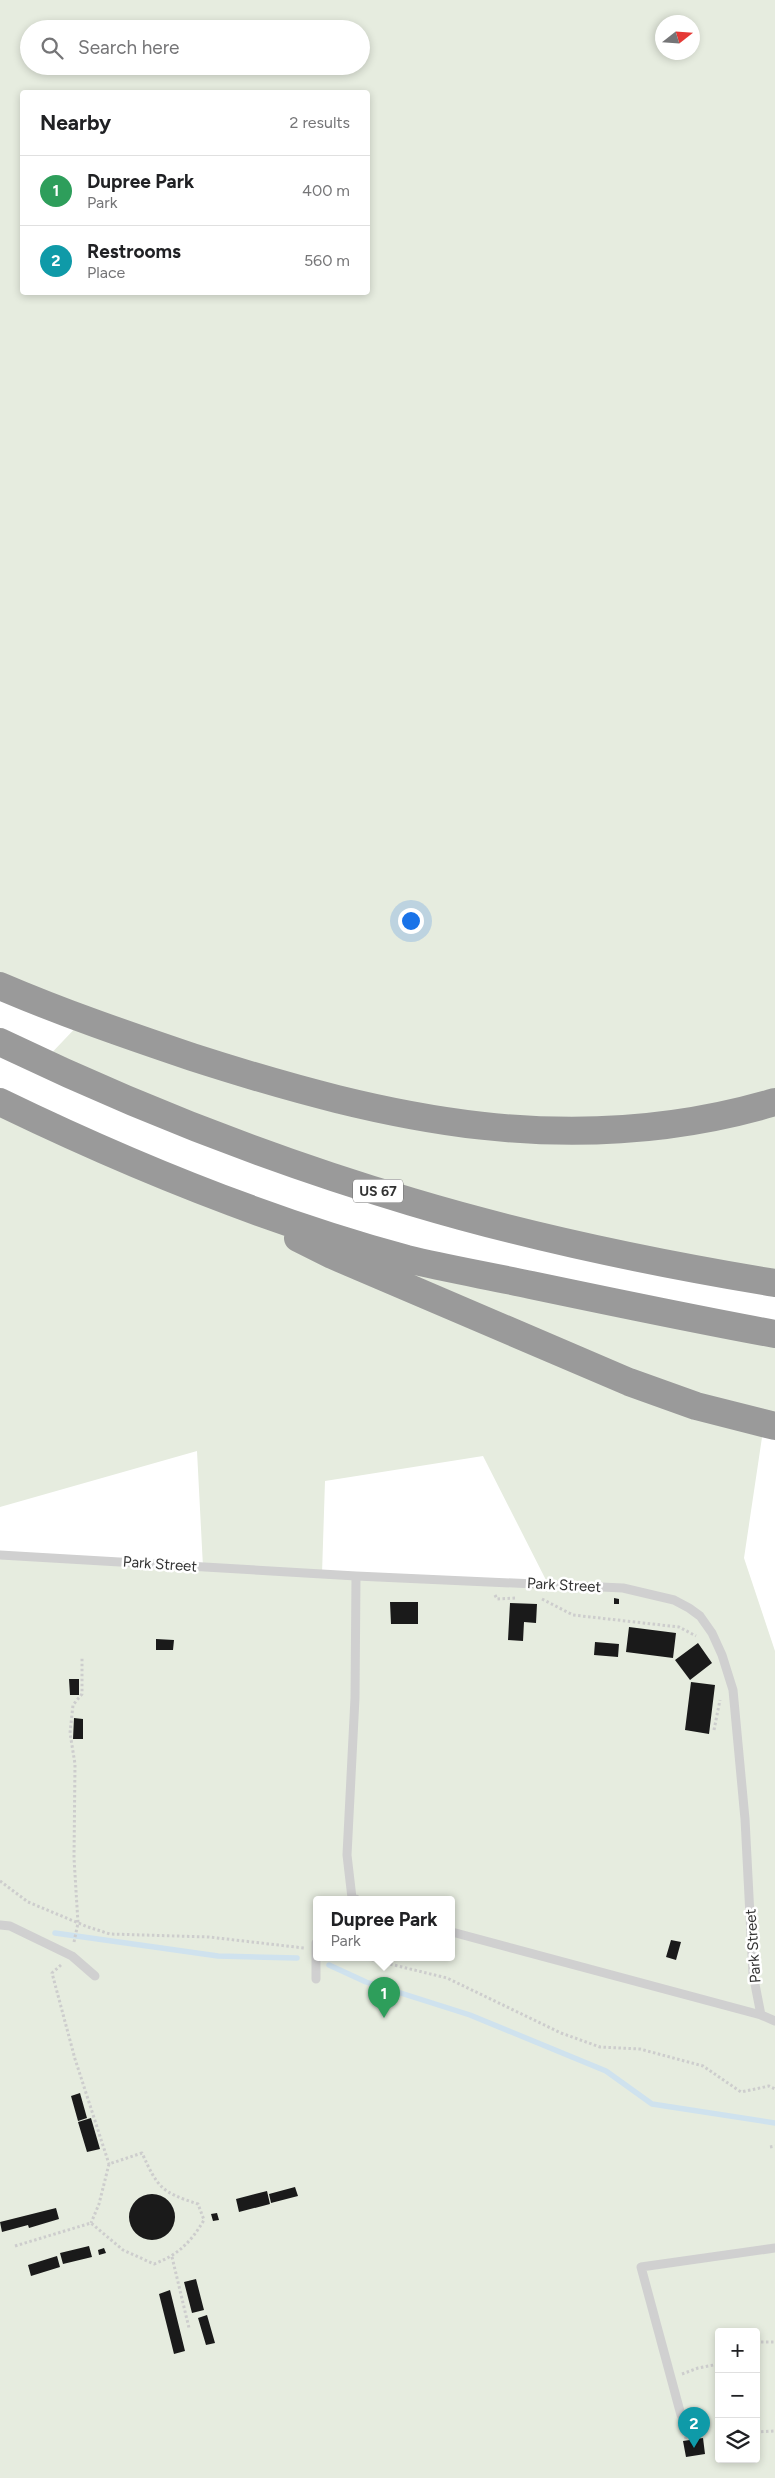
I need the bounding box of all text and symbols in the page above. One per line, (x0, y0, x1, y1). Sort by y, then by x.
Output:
north arrow (655, 15, 700, 60)
search box (20, 20, 370, 75)
icon: search (38, 34, 66, 62)
text: Search here (78, 36, 180, 59)
text: Nearby (40, 110, 111, 135)
text: 2 results (290, 113, 350, 132)
text: Dupree Park (87, 170, 194, 193)
text: 1 (53, 181, 59, 200)
text: 400 m (302, 181, 350, 200)
text: Park (87, 193, 117, 212)
text: Restrooms (87, 240, 181, 263)
text: 2 (51, 251, 61, 270)
text: 560 m (304, 251, 350, 270)
text: Place (87, 263, 125, 282)
your location (398, 908, 424, 934)
road number: US 67 (353, 1180, 403, 1202)
street label: Park Street (122, 1552, 198, 1576)
street label: Park Street (526, 1574, 602, 1596)
popup (313, 1896, 455, 1961)
text: Dupree Park (330, 1908, 438, 1931)
street label: Park Street (741, 1908, 765, 1984)
text: Park (330, 1931, 361, 1950)
pin: 1 (368, 1977, 400, 2018)
map controls (715, 2328, 760, 2463)
button: + (715, 2328, 760, 2373)
button: − (715, 2373, 760, 2418)
pin: 2 (678, 2407, 710, 2448)
button: layers (715, 2418, 760, 2463)

